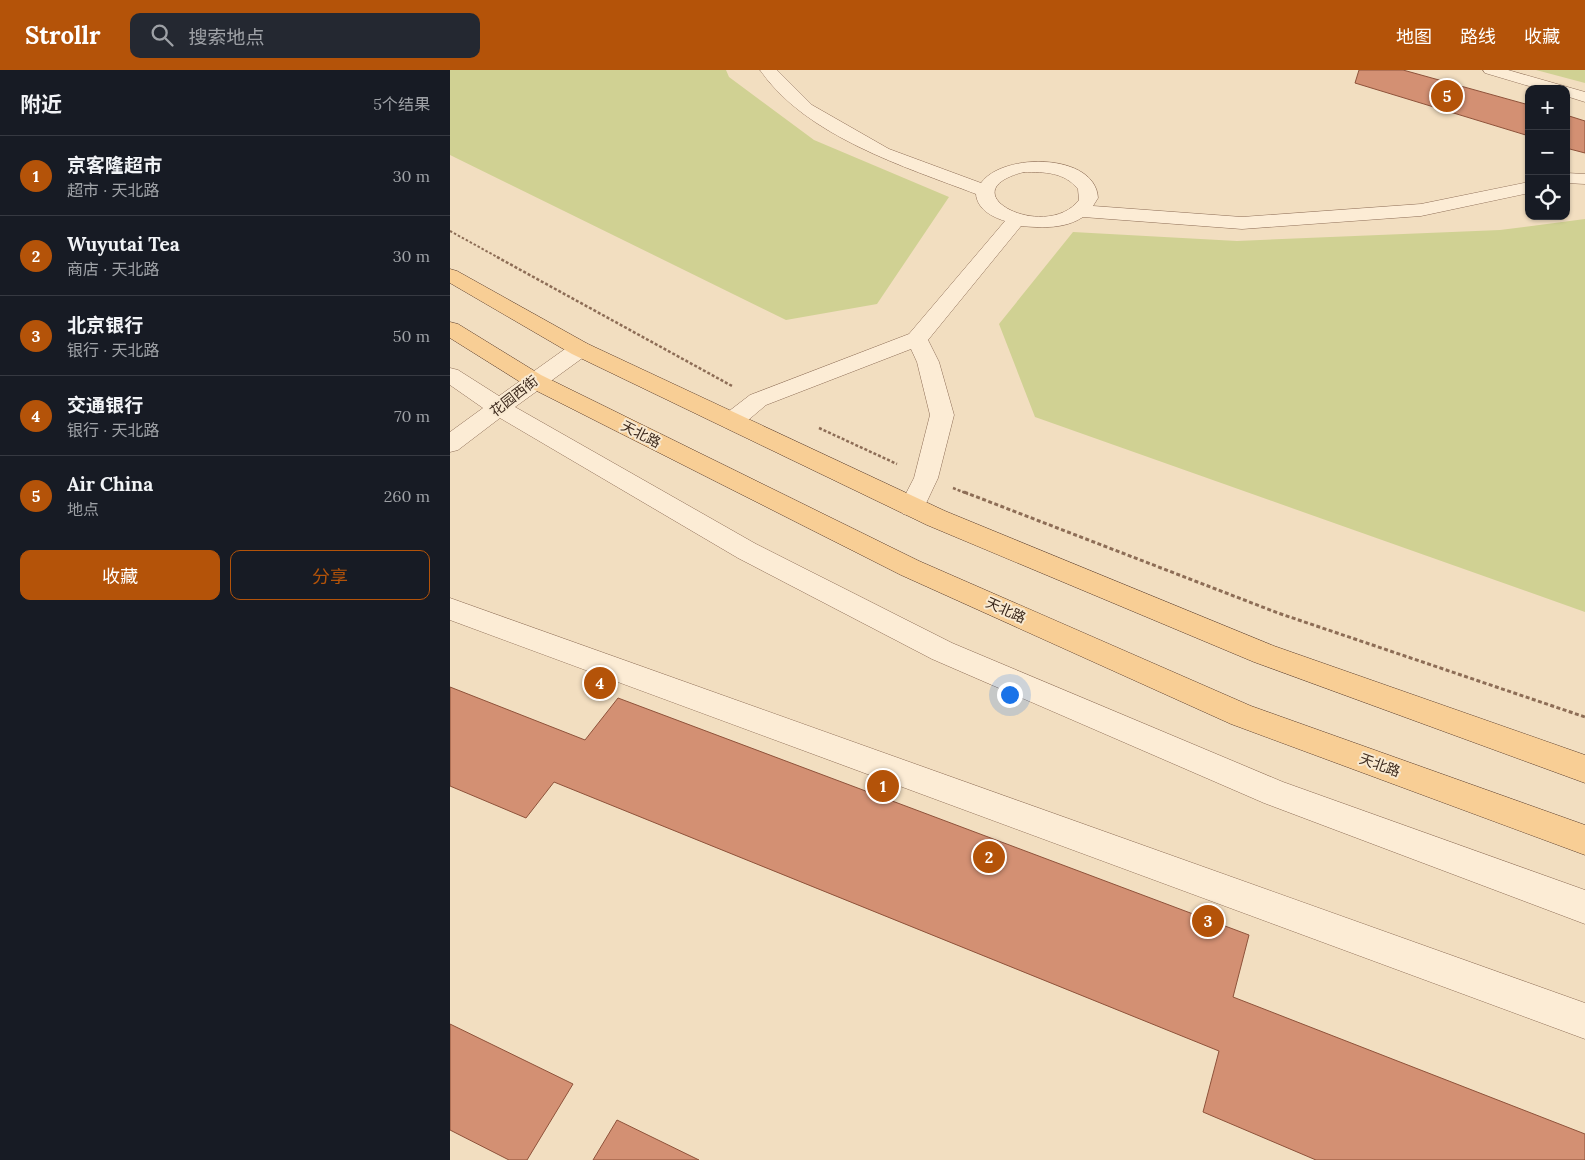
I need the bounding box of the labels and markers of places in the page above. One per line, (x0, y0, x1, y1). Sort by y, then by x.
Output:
pin: 5 (1431, 77, 1463, 115)
pin: 4 (584, 664, 616, 702)
pin: 1 (867, 767, 899, 805)
pin: 2 (973, 838, 1005, 876)
pin: 3 (1192, 902, 1224, 940)

